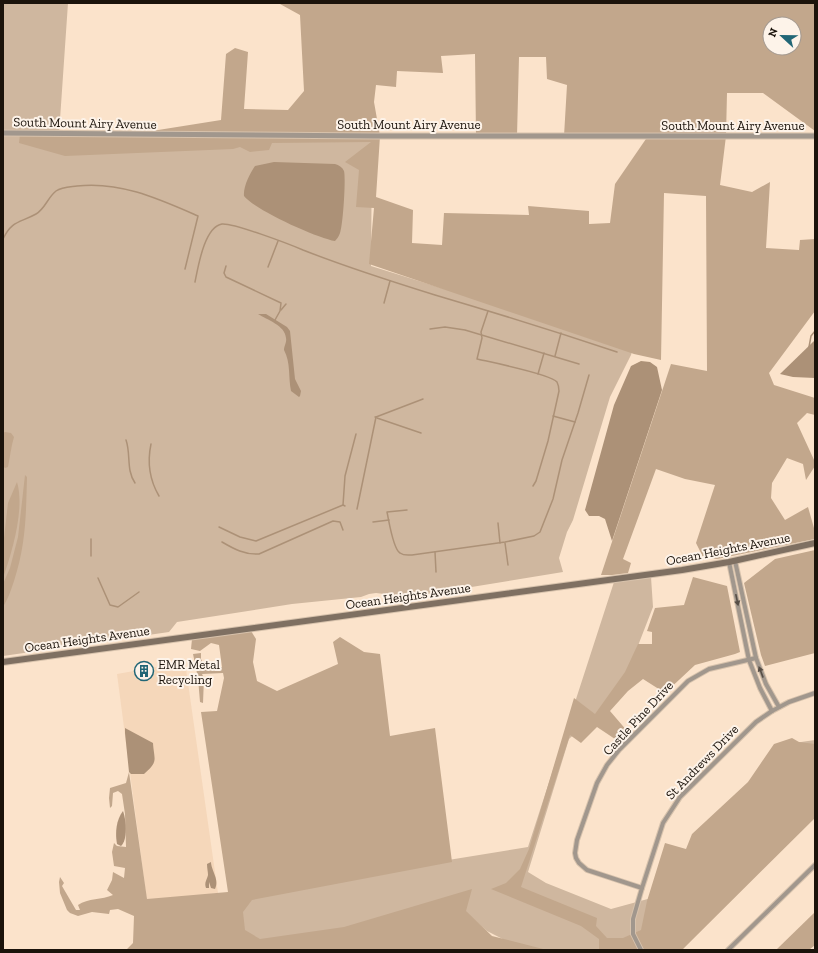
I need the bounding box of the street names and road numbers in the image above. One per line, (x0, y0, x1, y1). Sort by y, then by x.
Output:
street label: South Mount Airy Avenue (13, 114, 157, 132)
street label: South Mount Airy Avenue (337, 117, 481, 132)
street label: South Mount Airy Avenue (661, 118, 805, 133)
street label: Ocean Heights Avenue (665, 530, 791, 568)
street label: Ocean Heights Avenue (344, 580, 472, 612)
street label: Ocean Heights Avenue (23, 623, 151, 655)
street label: Castle Pine Drive (600, 678, 676, 758)
street label: St Andrews Drive (663, 722, 741, 802)

